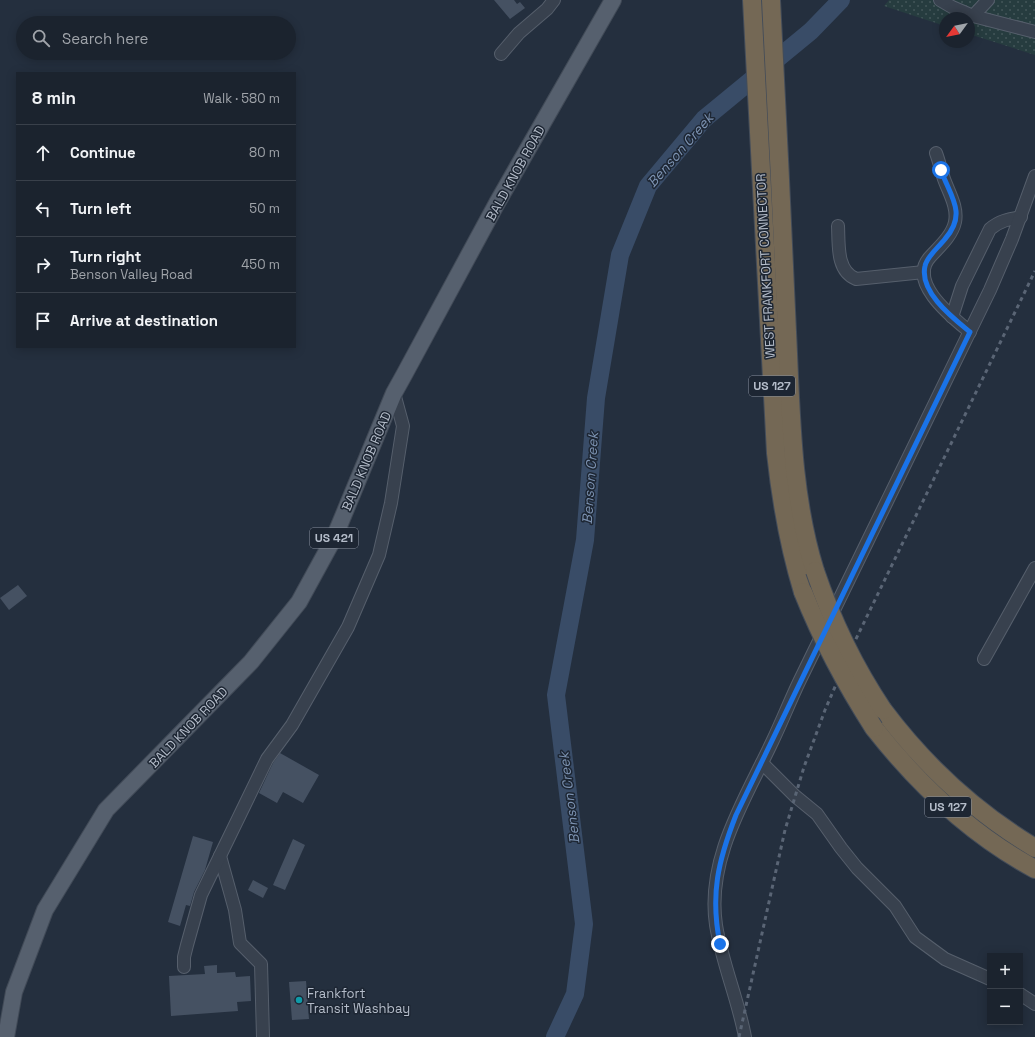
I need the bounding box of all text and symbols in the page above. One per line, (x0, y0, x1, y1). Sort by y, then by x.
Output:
north arrow (939, 12, 975, 48)
search box (16, 16, 296, 60)
icon: search (30, 27, 52, 49)
text: Search here (62, 29, 148, 48)
text: 8 min (32, 87, 76, 109)
text: Walk · 580 m (203, 90, 280, 107)
water label: Benson Creek (643, 108, 718, 191)
street label: BALD KNOB ROAD (482, 123, 549, 224)
icon: ahead (32, 142, 54, 164)
text: Continue (70, 143, 136, 162)
text: 80 m (249, 144, 280, 161)
route start (932, 161, 950, 179)
street label: WEST FRANKFORT CONNECTOR (752, 173, 779, 359)
icon: left (32, 198, 54, 220)
text: Turn left (70, 199, 132, 218)
text: 50 m (249, 200, 280, 217)
text: Turn right (70, 247, 141, 266)
icon: right (32, 254, 54, 276)
text: 450 m (241, 256, 280, 273)
text: Benson Valley Road (70, 266, 193, 283)
icon: arrive (32, 310, 54, 332)
text: Arrive at destination (70, 311, 218, 330)
road number: US 127 (749, 376, 795, 396)
street label: BALD KNOB ROAD (338, 409, 395, 513)
water label: Benson Creek (578, 430, 602, 525)
road number: US 421 (310, 528, 358, 548)
street label: BALD KNOB ROAD (145, 683, 231, 771)
water label: Benson Creek (554, 750, 584, 845)
road number: US 127 (925, 797, 971, 817)
route end (711, 935, 729, 953)
map controls (987, 953, 1023, 1025)
button: + (987, 953, 1023, 989)
place label: Frankfort Transit Washbay (307, 985, 410, 1017)
button: − (987, 989, 1023, 1025)
marker: Frankfort Transit Washbay (294, 995, 304, 1005)

